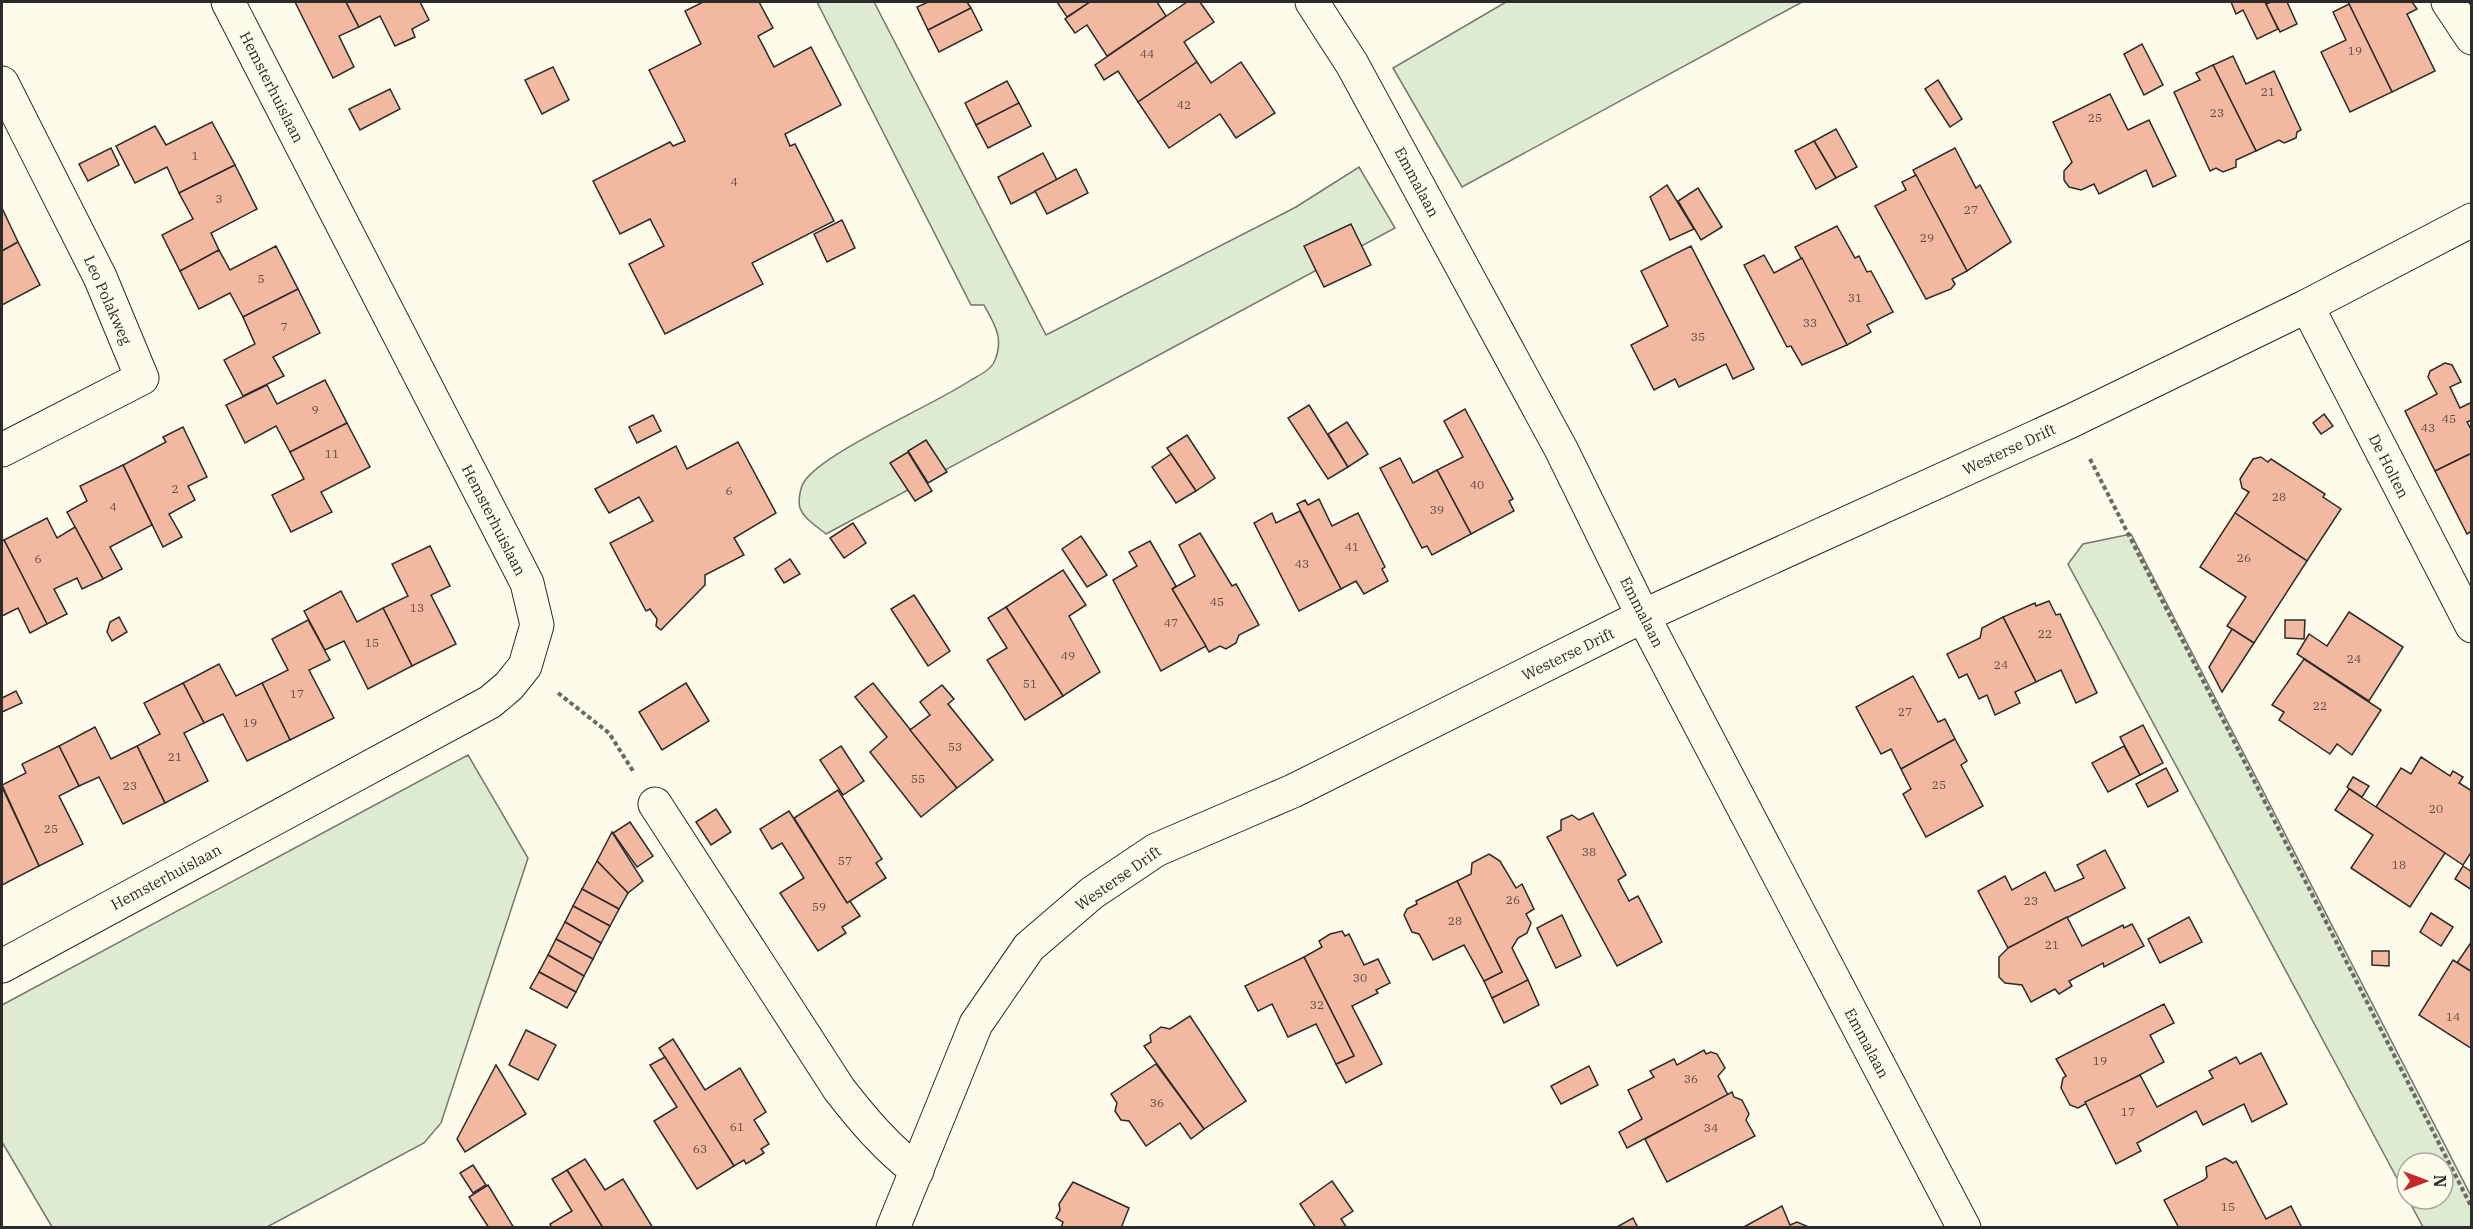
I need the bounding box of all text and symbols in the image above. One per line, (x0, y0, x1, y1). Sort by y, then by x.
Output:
street label: Hemsterhuislaan (236, 28, 308, 146)
house number: 19 (2348, 43, 2362, 58)
house number: 44 (1140, 46, 1154, 61)
house number: 21 (2261, 84, 2275, 99)
house number: 42 (1177, 97, 1191, 112)
house number: 23 (2210, 105, 2224, 120)
house number: 25 (2088, 110, 2102, 125)
street label: Emmalaan (1391, 144, 1444, 221)
house number: 1 (191, 148, 199, 163)
house number: 4 (730, 174, 738, 189)
house number: 3 (215, 191, 223, 206)
house number: 27 (1964, 202, 1978, 217)
house number: 29 (1920, 230, 1934, 245)
street label: Leo Polakweg (80, 252, 136, 348)
house number: 5 (257, 271, 265, 286)
house number: 31 (1848, 290, 1862, 305)
house number: 33 (1803, 315, 1817, 330)
house number: 7 (280, 319, 288, 334)
house number: 35 (1691, 329, 1705, 344)
house number: 9 (311, 402, 319, 417)
house number: 45 (2442, 411, 2456, 426)
street label: Westerse Drift (1960, 419, 2058, 479)
house number: 43 (2421, 420, 2435, 435)
street label: De Holten (2365, 431, 2413, 502)
house number: 11 (325, 446, 339, 461)
street label: Hemsterhuislaan (458, 461, 530, 579)
house number: 40 (1470, 477, 1484, 492)
house number: 2 (171, 481, 179, 496)
house number: 6 (725, 483, 733, 498)
house number: 28 (2272, 489, 2286, 504)
house number: 4 (109, 499, 117, 514)
house number: 39 (1430, 502, 1444, 517)
house number: 41 (1345, 539, 1359, 554)
house number: 26 (2237, 550, 2251, 565)
house number: 6 (34, 551, 42, 566)
house number: 43 (1295, 556, 1309, 571)
street label: Emmalaan (1616, 573, 1668, 651)
house number: 45 (1210, 594, 1224, 609)
house number: 13 (410, 600, 424, 615)
house number: 47 (1164, 615, 1178, 630)
street label: Westerse Drift (1519, 623, 1617, 685)
house number: 22 (2038, 626, 2052, 641)
house number: 15 (365, 635, 379, 650)
house number: 49 (1061, 648, 1075, 663)
house number: 24 (2347, 651, 2361, 666)
house number: 24 (1994, 657, 2008, 672)
house number: 51 (1023, 676, 1037, 691)
house number: 17 (290, 686, 304, 701)
house number: 22 (2313, 698, 2327, 713)
house number: 27 (1898, 704, 1912, 719)
house number: 19 (243, 715, 257, 730)
house number: 53 (948, 739, 962, 754)
house number: 21 (168, 749, 182, 764)
house number: 55 (911, 771, 925, 786)
house number: 25 (1932, 777, 1946, 792)
house number: 23 (123, 778, 137, 793)
house number: 20 (2429, 801, 2443, 816)
house number: 25 (44, 821, 58, 836)
street label: Hemsterhuislaan (107, 840, 225, 914)
street label: Westerse Drift (1071, 841, 1165, 915)
house number: 38 (1582, 844, 1596, 859)
house number: 57 (838, 853, 852, 868)
house number: 18 (2392, 857, 2406, 872)
house number: 26 (1506, 892, 1520, 907)
house number: 23 (2024, 893, 2038, 908)
house number: 59 (812, 899, 826, 914)
house number: 28 (1448, 913, 1462, 928)
house number: 21 (2045, 937, 2059, 952)
house number: 30 (1353, 970, 1367, 985)
house number: 32 (1310, 997, 1324, 1012)
street label: Emmalaan (1841, 1005, 1894, 1082)
house number: 14 (2446, 1009, 2460, 1024)
house number: 19 (2093, 1053, 2107, 1068)
house number: 36 (1684, 1071, 1698, 1086)
house number: 36 (1150, 1095, 1164, 1110)
house number: 17 (2121, 1104, 2135, 1119)
house number: 61 (730, 1119, 744, 1134)
house number: 34 (1704, 1120, 1718, 1135)
house number: 63 (693, 1141, 707, 1156)
north arrow (2395, 1151, 2455, 1211)
text: N (2430, 1175, 2450, 1187)
house number: 15 (2221, 1199, 2235, 1214)

